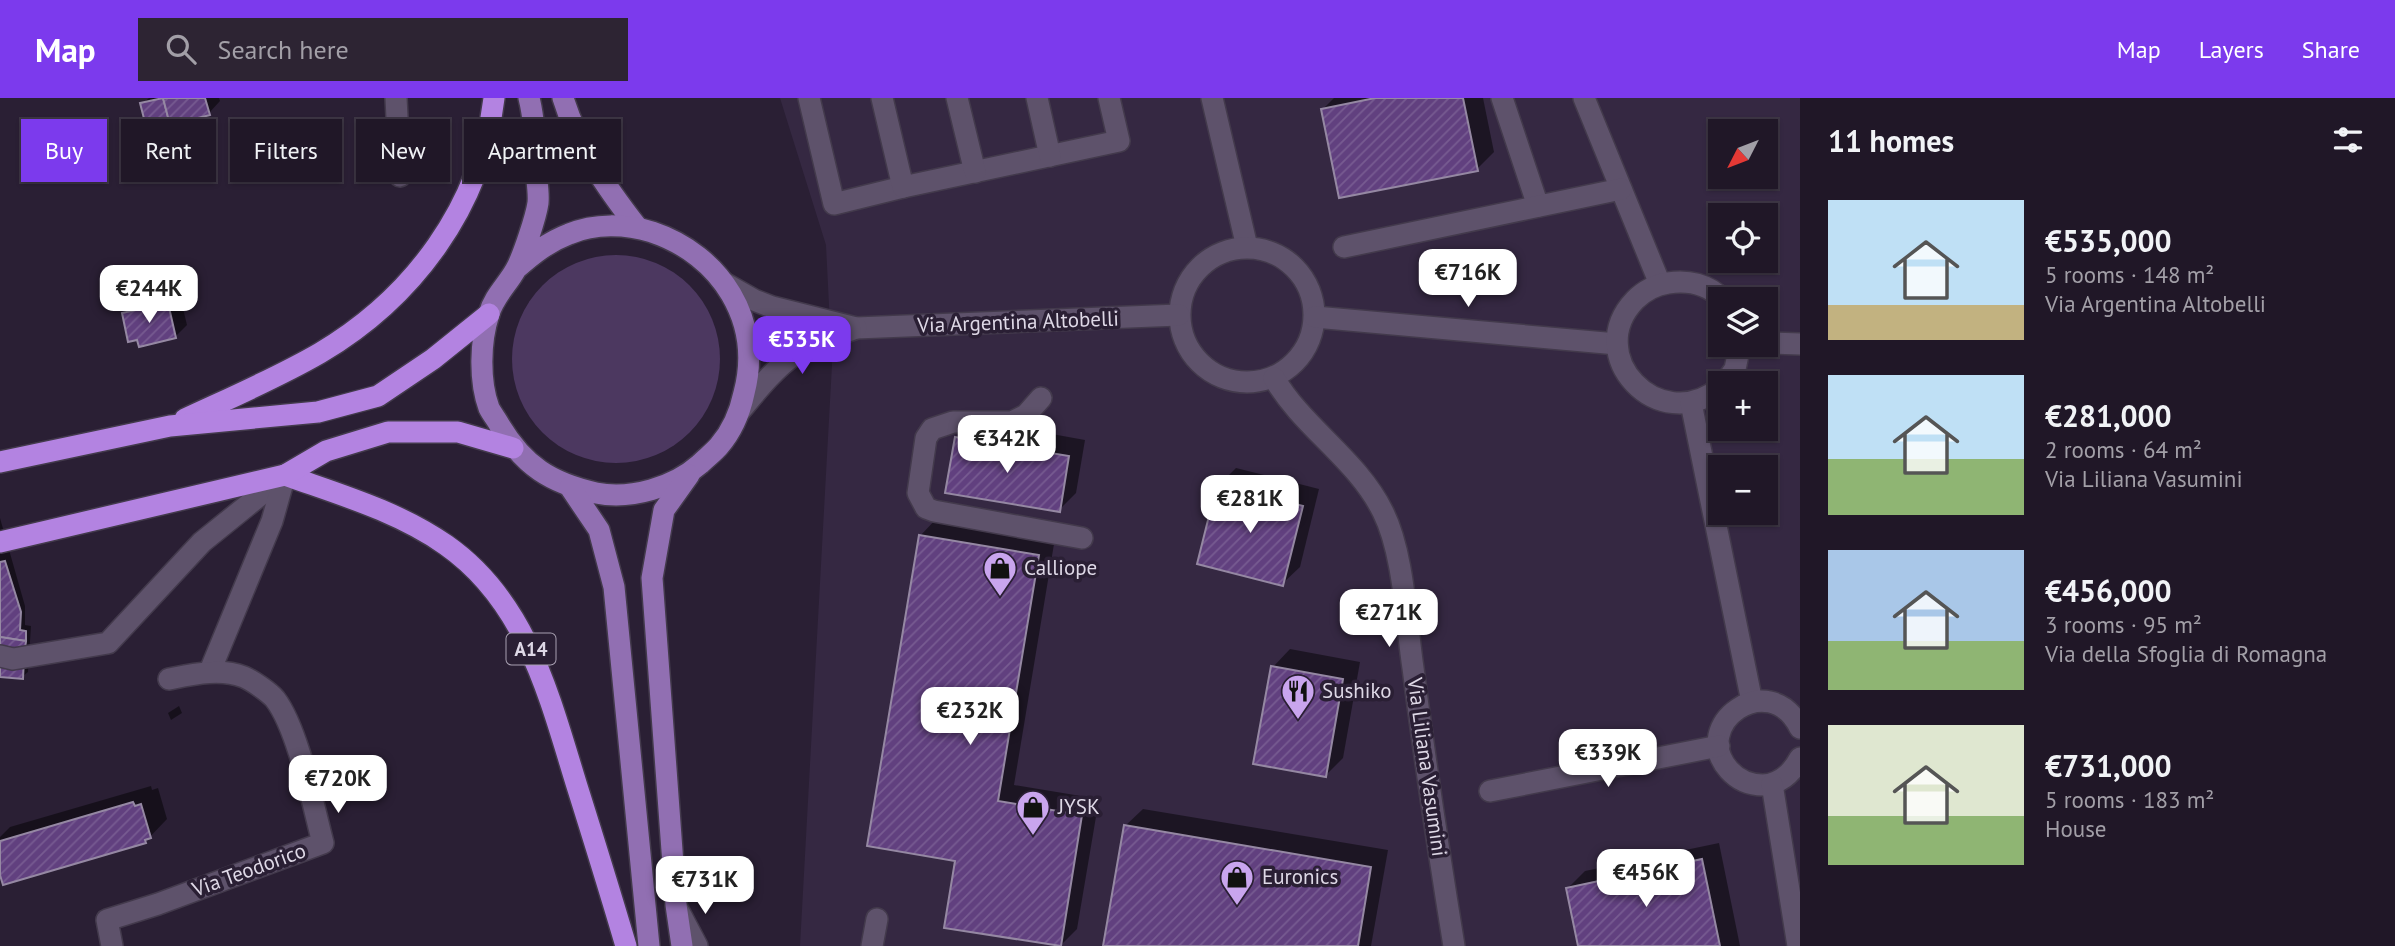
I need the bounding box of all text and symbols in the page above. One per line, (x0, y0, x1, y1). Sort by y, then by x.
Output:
search box (138, 18, 628, 81)
text: Map (35, 28, 96, 71)
icon: search (162, 30, 200, 68)
text: Search here (218, 33, 349, 66)
text: Map (2117, 34, 2161, 65)
text: Layers (2199, 34, 2264, 65)
text: Share (2302, 34, 2360, 65)
chip: Buy (21, 119, 107, 182)
chip: Rent (121, 119, 216, 182)
chip: Filters (230, 119, 342, 182)
chip: New (356, 119, 450, 182)
chip: Apartment (464, 119, 621, 182)
north arrow (1708, 119, 1778, 189)
map controls (1708, 119, 1778, 525)
text: 11 homes (1828, 121, 1954, 160)
icon: filters (2329, 121, 2367, 159)
button: locate (1708, 203, 1778, 273)
text: €535,000 (2045, 221, 2172, 260)
icon: home (1884, 228, 1968, 312)
pin: €716K (1419, 250, 1517, 309)
text: €716K (1435, 257, 1501, 286)
text: 5 rooms · 148 m² (2045, 260, 2214, 289)
pin: €244K (100, 266, 198, 325)
text: €244K (116, 273, 182, 302)
button: layers (1708, 287, 1778, 357)
text: Via Argentina Altobelli (2045, 289, 2266, 318)
street label: Via Argentina Altobelli (916, 304, 1119, 339)
pin: €535K (753, 316, 851, 376)
text: €535K (769, 324, 835, 353)
button: + (1708, 371, 1778, 441)
text: €281,000 (2045, 396, 2172, 435)
icon: home (1884, 403, 1968, 487)
pin: €342K (958, 416, 1056, 475)
text: €342K (974, 423, 1040, 452)
text: 2 rooms · 64 m² (2045, 435, 2202, 464)
button: − (1708, 455, 1778, 525)
text: Via Liliana Vasumini (2045, 464, 2243, 493)
pin: €281K (1201, 476, 1299, 535)
text: €281K (1217, 483, 1283, 512)
shop icon: Calliope (981, 549, 1019, 598)
place label: Calliope (1024, 554, 1097, 581)
text: €456,000 (2045, 571, 2172, 610)
icon: home (1884, 578, 1968, 662)
pin: €271K (1340, 589, 1438, 649)
text: €271K (1356, 597, 1422, 626)
text: 3 rooms · 95 m² (2045, 610, 2202, 639)
road number: A14 (506, 634, 556, 664)
text: Via della Sfoglia di Romagna (2045, 639, 2327, 668)
restaurant icon: Sushiko (1279, 672, 1317, 721)
street label: Via Liliana Vasumini (1401, 675, 1453, 858)
place label: Sushiko (1322, 677, 1392, 704)
pin: €232K (921, 688, 1019, 747)
text: €232K (937, 695, 1003, 724)
pin: €339K (1559, 730, 1657, 789)
text: €339K (1575, 737, 1641, 766)
text: €731,000 (2045, 746, 2172, 785)
icon: home (1884, 753, 1968, 837)
pin: €720K (289, 756, 387, 815)
text: €720K (305, 763, 371, 792)
text: 5 rooms · 183 m² (2045, 785, 2214, 814)
shop icon: JYSK (1014, 788, 1052, 837)
place label: JYSK (1057, 793, 1100, 820)
text: House (2045, 814, 2107, 843)
street label: Via Teodorico (187, 836, 309, 903)
pin: €456K (1597, 850, 1695, 909)
pin: €731K (656, 856, 754, 916)
text: €456K (1613, 857, 1679, 886)
shop icon: Euronics (1218, 858, 1256, 907)
place label: Euronics (1262, 863, 1338, 890)
text: €731K (672, 864, 738, 893)

